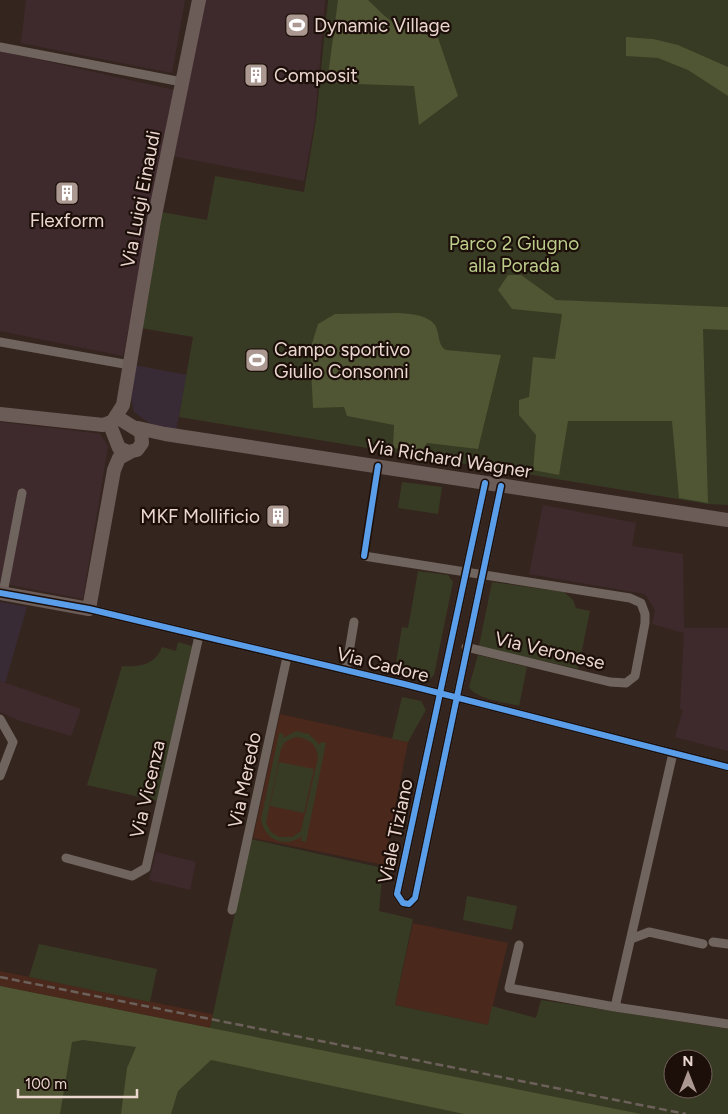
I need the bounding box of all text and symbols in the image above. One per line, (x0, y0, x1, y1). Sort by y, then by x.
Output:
sports icon: Dynamic Village (284, 12, 310, 38)
place label: Dynamic Village (314, 14, 450, 37)
building icon: Composit (243, 62, 269, 88)
place label: Composit (274, 64, 358, 87)
street label: Via Luigi Einaudi (116, 129, 165, 270)
building icon: Flexform (54, 180, 80, 206)
place label: Flexform (30, 209, 104, 232)
park label: Parco 2 Giugno alla Porada (449, 232, 579, 277)
place label: Campo sportivo Giulio Consonni (274, 338, 410, 383)
sports icon: Campo sportivo Giulio Consonni (244, 347, 270, 373)
street label: Via Richard Wagner (365, 434, 534, 483)
building icon: MKF Mollificio (265, 503, 291, 529)
place label: MKF Mollificio (140, 505, 260, 528)
street label: Via Veronese (493, 627, 607, 674)
street label: Via Cadore (334, 642, 431, 687)
street label: Via Meredo (223, 730, 266, 830)
street label: Via Vicenza (125, 738, 170, 840)
street label: Viale Tiziano (373, 777, 418, 886)
north arrow (663, 1049, 713, 1099)
text: N (683, 1053, 693, 1070)
scale bar (18, 1066, 136, 1098)
text: 100 m (25, 1075, 67, 1093)

